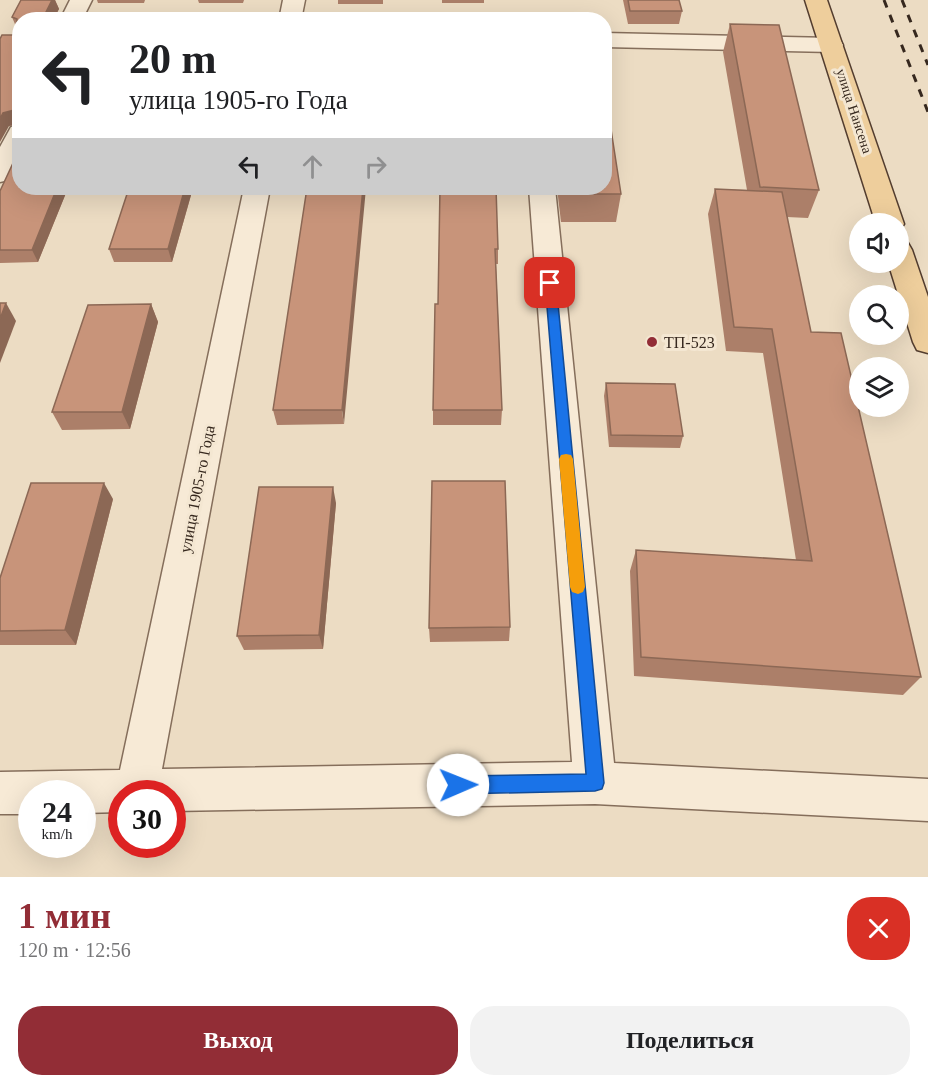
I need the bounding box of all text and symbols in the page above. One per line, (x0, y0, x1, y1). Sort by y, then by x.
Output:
icon: left (30, 36, 108, 114)
text: 20 m (129, 36, 217, 82)
street label: улица Нансена (833, 67, 875, 156)
text: улица 1905-го Года (129, 85, 348, 115)
icon: left (233, 150, 266, 183)
icon: ahead (296, 150, 329, 183)
icon: right (359, 150, 392, 183)
map controls (849, 213, 909, 417)
button: sound (849, 213, 909, 273)
pin (524, 257, 575, 308)
icon: arrive (533, 266, 566, 299)
button: search (849, 285, 909, 345)
place label: ТП-523 (664, 334, 715, 351)
marker: ТП-523 (645, 335, 659, 349)
button: layers (849, 357, 909, 417)
street label: улица 1905-го Года (176, 424, 219, 554)
position arrow (426, 753, 490, 817)
speed limit sign: 30 (108, 780, 186, 858)
text: 24 (42, 795, 72, 828)
text: km/h (42, 826, 72, 842)
text: 1 мин (18, 896, 111, 936)
button: close (847, 897, 910, 960)
text: 120 m · 12:56 (18, 939, 131, 961)
button: Выход (18, 1006, 458, 1075)
button: Поделиться (470, 1006, 910, 1075)

